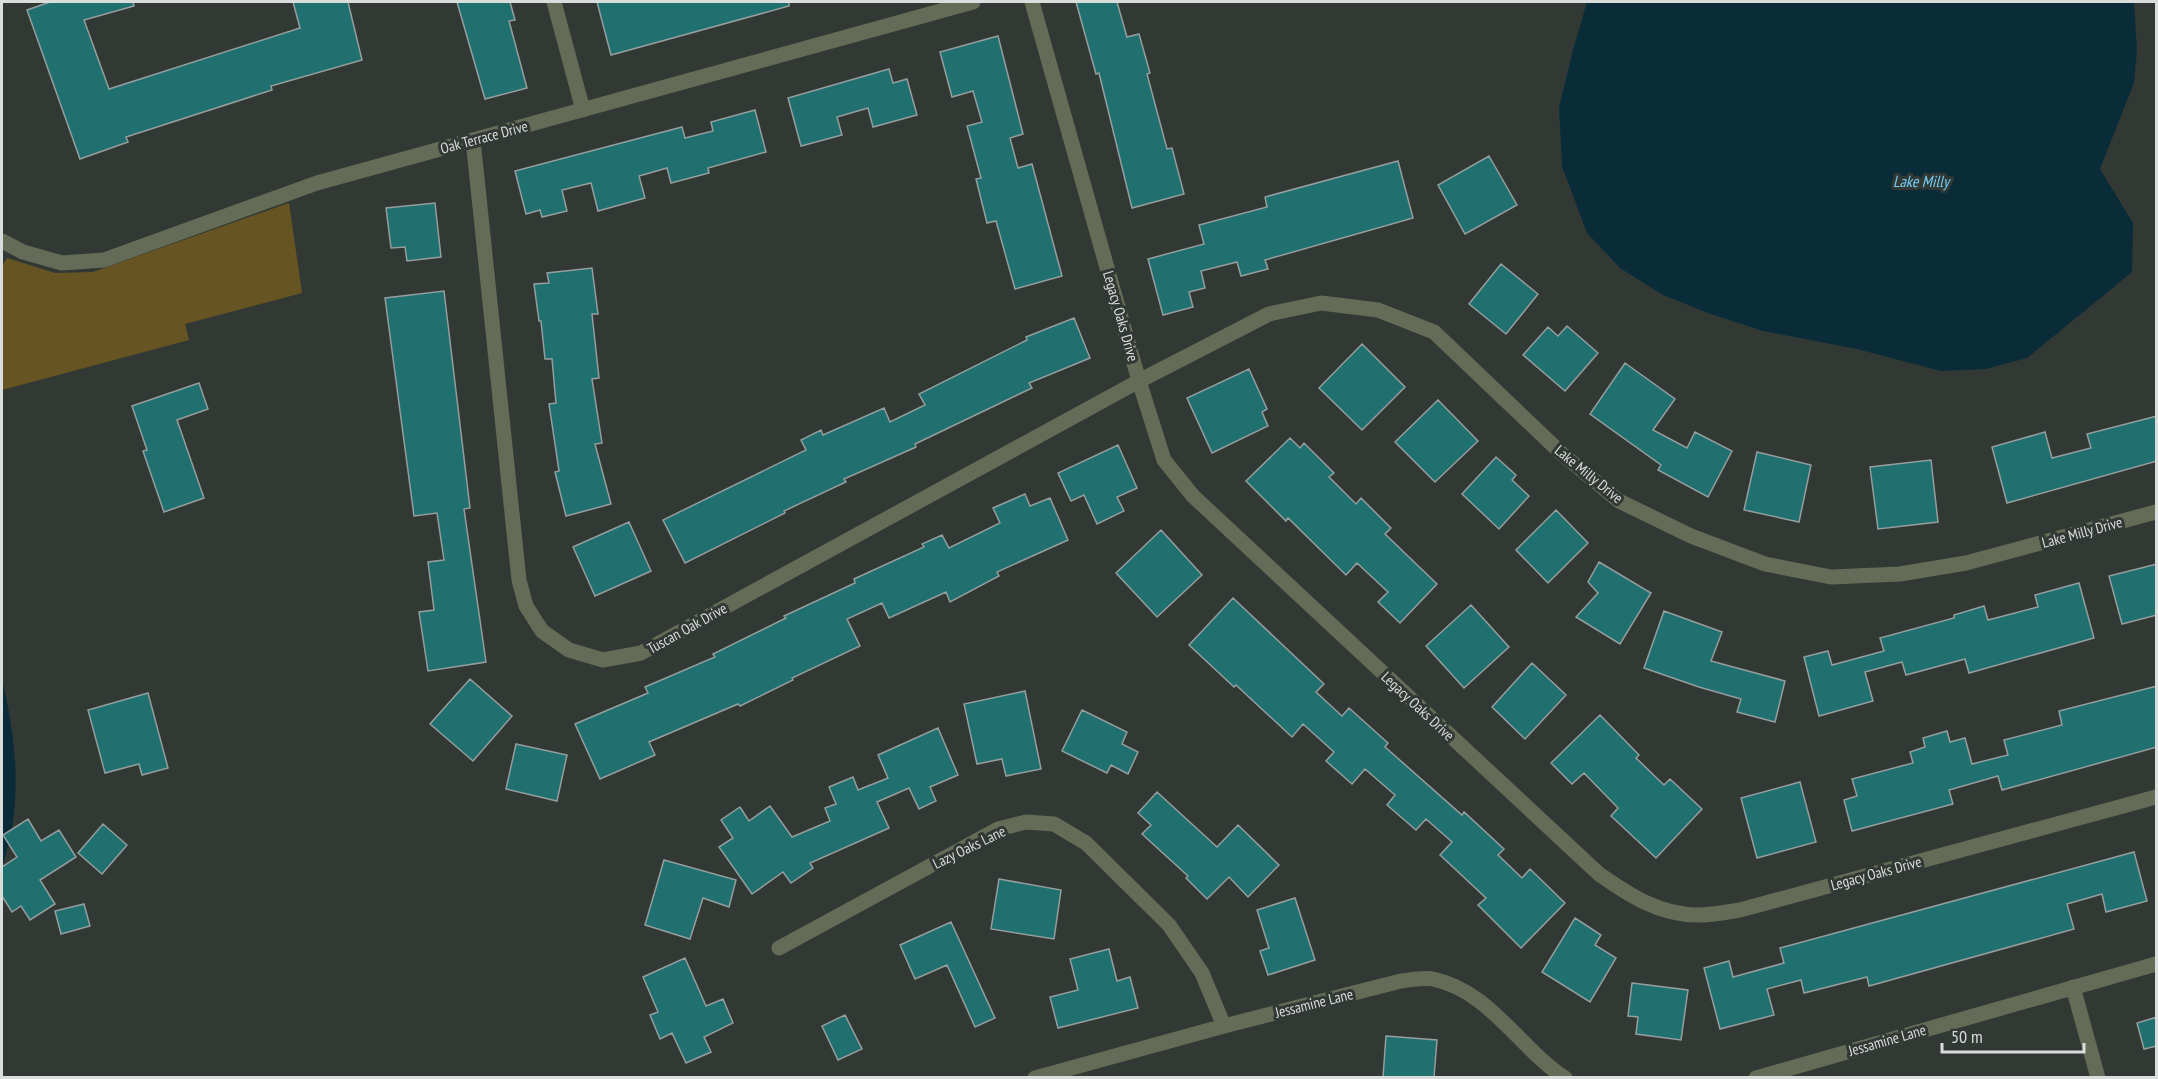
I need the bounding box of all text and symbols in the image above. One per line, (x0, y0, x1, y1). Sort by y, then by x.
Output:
street label: Oak Terrace Drive (438, 116, 530, 158)
water label: Lake Milly (1893, 171, 1951, 191)
street label: Legacy Oaks Drive (1099, 269, 1143, 363)
street label: Lake Milly Drive (1551, 441, 1627, 507)
street label: Lake Milly Drive (2040, 512, 2124, 552)
street label: Tuscan Oak Drive (644, 598, 730, 658)
street label: Legacy Oaks Drive (1377, 667, 1459, 745)
street label: Lazy Oaks Lane (929, 821, 1009, 873)
street label: Legacy Oaks Drive (1828, 852, 1924, 894)
street label: Jessamine Lane (1272, 984, 1355, 1022)
scale bar (1942, 1016, 2084, 1054)
street label: Jessamine Lane (1845, 1020, 1928, 1060)
text: 50 m (1951, 1025, 1983, 1048)

